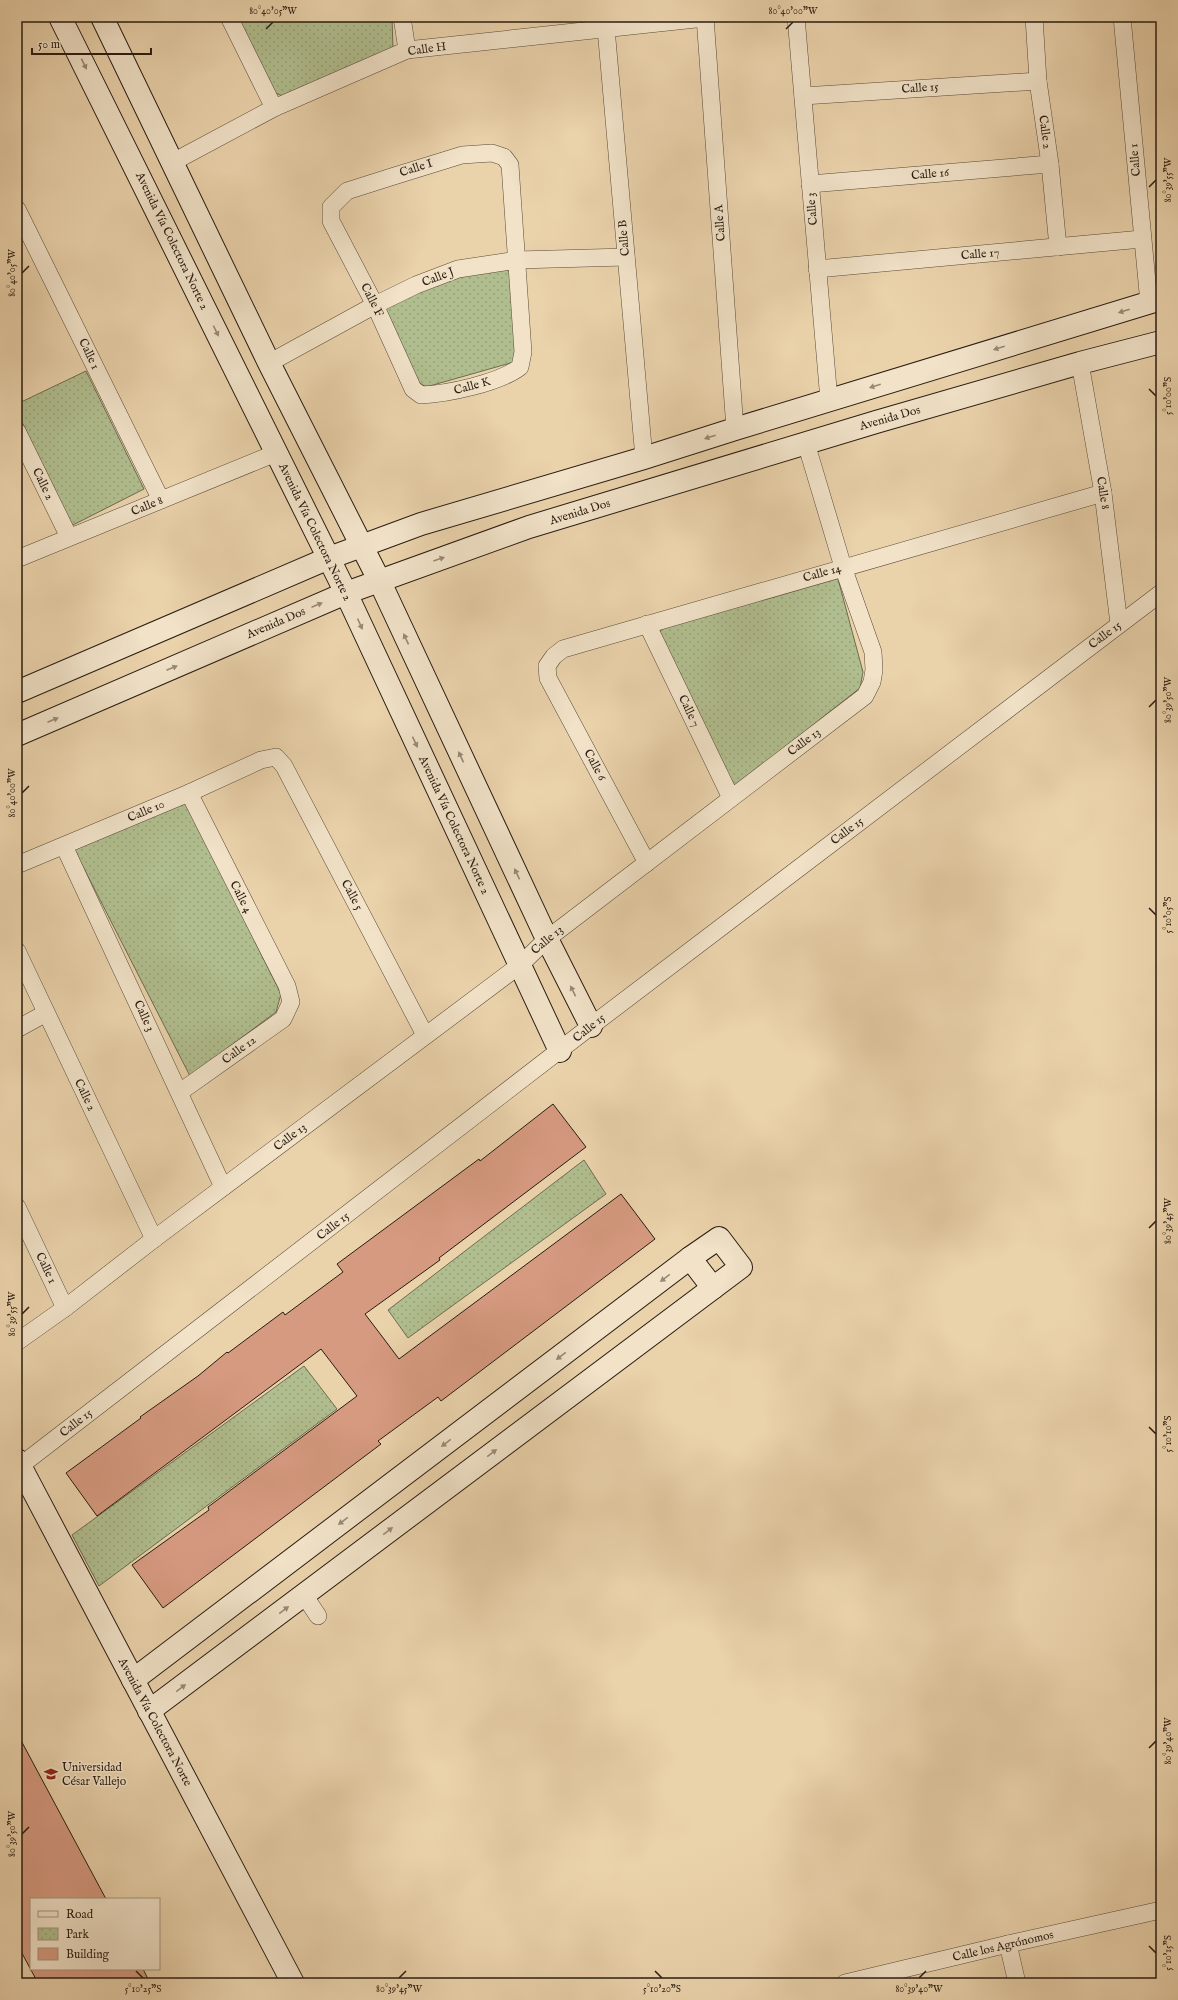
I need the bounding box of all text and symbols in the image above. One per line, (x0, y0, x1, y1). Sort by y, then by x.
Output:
text: 80°40'05"W (249, 5, 297, 18)
text: 80°40'00"W (769, 5, 818, 18)
scale bar (32, 30, 151, 56)
text: 50 m (38, 37, 60, 52)
street label: Calle H (407, 39, 447, 59)
one-way arrow (81, 59, 87, 70)
street label: Calle 15 (901, 79, 940, 97)
street label: Calle 2 (1035, 114, 1055, 150)
street label: Calle 1 (1126, 143, 1144, 177)
street label: Calle I (398, 156, 434, 180)
text: 80°39'55"W (1162, 157, 1175, 202)
street label: Calle 16 (910, 165, 950, 183)
street label: Avenida Vía Colectora Norte 2 (132, 169, 212, 313)
street label: Calle 3 (803, 192, 821, 226)
street label: Calle A (711, 203, 729, 242)
street label: Calle B (615, 219, 633, 257)
street label: Calle 17 (960, 245, 1000, 263)
text: 80°40'05"W (6, 249, 19, 297)
street label: Calle J (420, 264, 457, 291)
street label: Calle F (357, 281, 387, 320)
one-way arrow (1117, 308, 1129, 314)
one-way arrow (213, 326, 219, 337)
street label: Calle 1 (75, 336, 103, 372)
one-way arrow (993, 345, 1005, 351)
street label: Calle K (452, 374, 492, 398)
text: 5°10'00"S (1162, 377, 1175, 415)
one-way arrow (869, 383, 881, 389)
street label: Avenida Dos (857, 402, 922, 434)
one-way arrow (704, 434, 716, 440)
street label: Avenida Vía Colectora Norte 2 (275, 460, 355, 604)
street label: Calle 2 (29, 465, 57, 503)
street label: Calle 8 (1093, 475, 1113, 511)
street label: Calle 8 (129, 493, 165, 519)
street label: Avenida Dos (547, 496, 612, 529)
one-way arrow (433, 556, 445, 562)
street label: Calle 14 (801, 560, 843, 586)
one-way arrow (312, 602, 324, 608)
street label: Avenida Dos (243, 604, 308, 643)
street label: Calle 15 (1086, 617, 1125, 652)
one-way arrow (357, 618, 363, 630)
one-way arrow (403, 634, 409, 645)
one-way arrow (167, 665, 178, 671)
text: 80°39'50"W (1162, 677, 1175, 723)
street label: Calle 7 (675, 692, 703, 730)
one-way arrow (47, 716, 59, 722)
street label: Calle 13 (785, 725, 823, 759)
one-way arrow (412, 736, 418, 747)
street label: Calle 6 (581, 747, 610, 784)
one-way arrow (458, 751, 464, 762)
street label: Avenida Vía Colectora Norte 2 (415, 752, 493, 897)
text: 80°40'00"W (6, 768, 19, 817)
street label: Calle 10 (125, 796, 167, 825)
street label: Calle 15 (828, 813, 867, 848)
one-way arrow (514, 869, 520, 880)
street label: Calle 5 (338, 877, 367, 914)
street label: Calle 4 (227, 878, 256, 916)
text: 5°10'05"S (1162, 897, 1175, 933)
street label: Calle 13 (528, 922, 566, 958)
one-way arrow (570, 986, 576, 997)
street label: Calle 3 (130, 998, 158, 1034)
street label: Calle 15 (570, 1010, 609, 1046)
street label: Calle 12 (219, 1032, 259, 1067)
street label: Calle 2 (71, 1076, 99, 1114)
street label: Calle 13 (271, 1120, 309, 1154)
text: 80°39'45"W (1162, 1198, 1175, 1244)
street label: Calle 15 (314, 1208, 353, 1243)
street label: Calle 1 (32, 1250, 60, 1286)
one-way arrow (659, 1273, 670, 1282)
text: 80°39'55"W (6, 1291, 19, 1336)
one-way arrow (556, 1352, 567, 1360)
street label: Calle 15 (57, 1405, 96, 1440)
text: 5°10'10"S (1162, 1416, 1175, 1452)
one-way arrow (441, 1439, 452, 1447)
one-way arrow (487, 1449, 498, 1457)
one-way arrow (337, 1517, 348, 1526)
one-way arrow (383, 1527, 394, 1536)
one-way arrow (279, 1605, 290, 1614)
street label: Avenida Vía Colectora Norte (114, 1654, 195, 1789)
one-way arrow (175, 1683, 186, 1692)
text: 80°39'40"W (1162, 1717, 1175, 1765)
place label: Universidad César Vallejo (62, 1760, 127, 1789)
school or university icon: Universidad César Vallejo (43, 1766, 59, 1782)
text: 80°39'50"W (6, 1811, 19, 1857)
legend (30, 1898, 160, 1970)
text: Road (66, 1907, 94, 1922)
text: Park (66, 1927, 89, 1942)
street label: Calle los Agrónomos (951, 1927, 1055, 1965)
text: 5°10'15"S (1162, 1935, 1175, 1971)
text: Building (66, 1947, 110, 1962)
text: 5°10'25"S (125, 1983, 161, 1996)
text: 80°39'45"W (376, 1983, 422, 1996)
text: 5°10'20"S (643, 1983, 681, 1996)
text: 80°39'40"W (895, 1983, 943, 1996)

